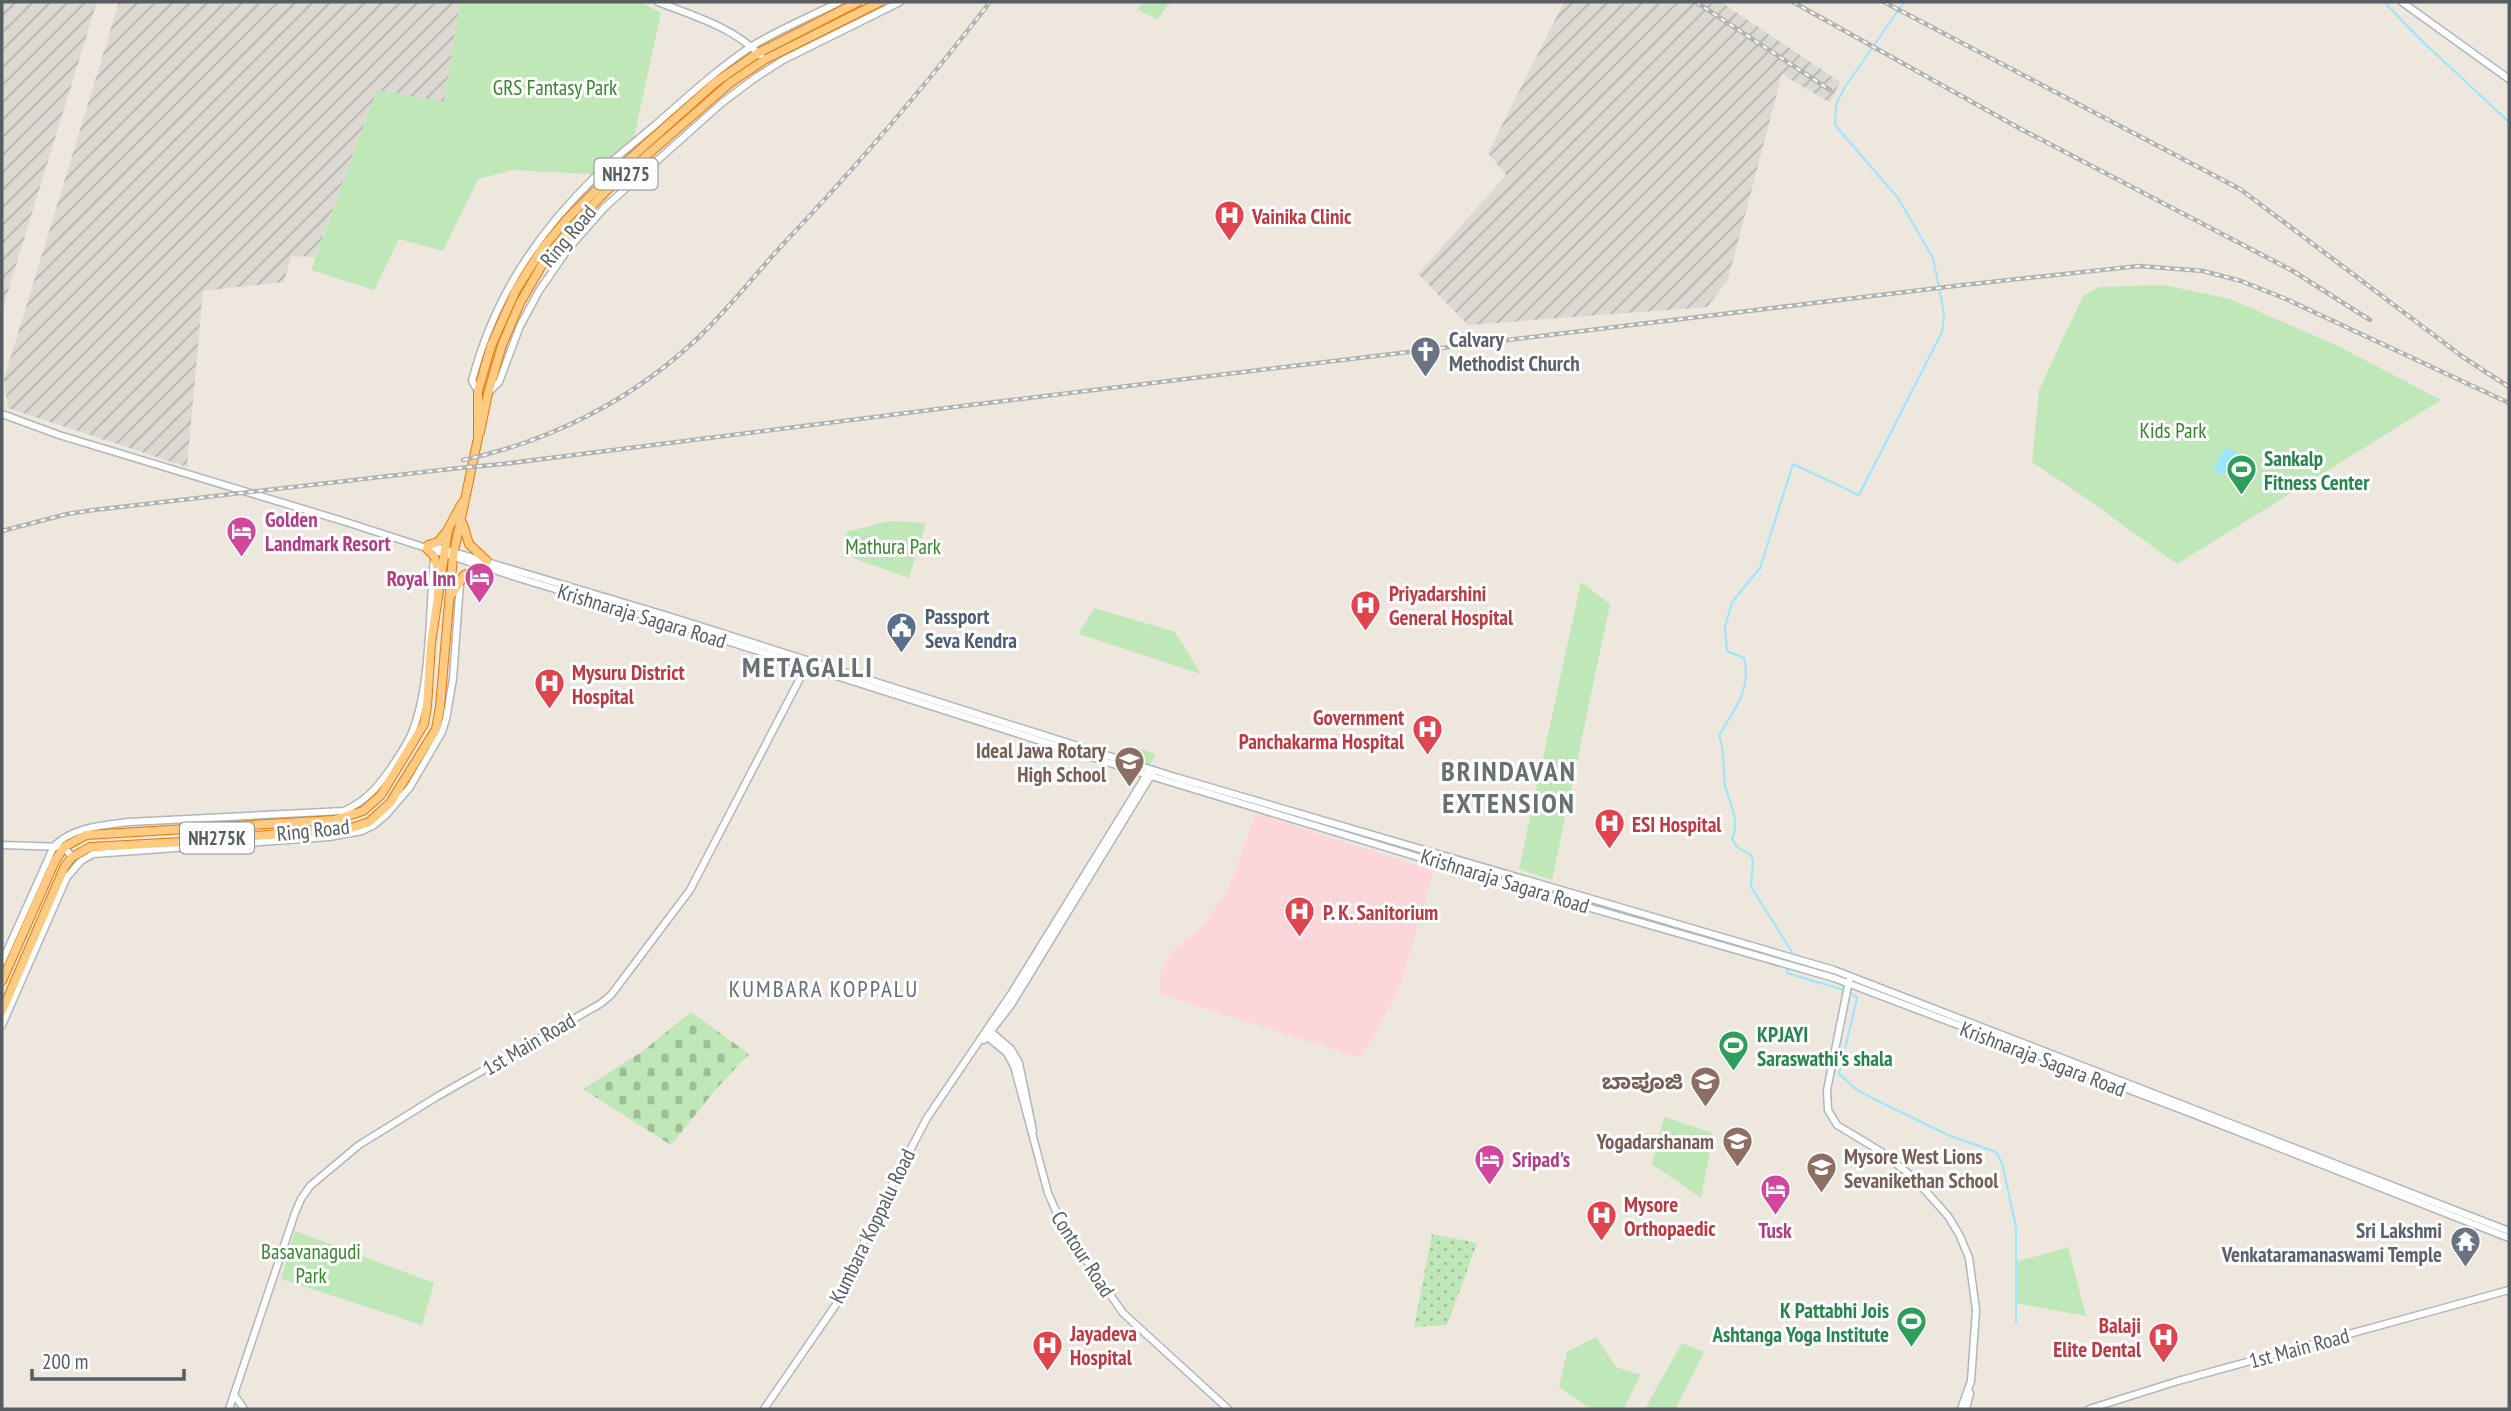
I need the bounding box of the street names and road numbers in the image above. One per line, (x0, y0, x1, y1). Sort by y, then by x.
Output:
road number: NH275 (594, 158, 658, 190)
street label: Ring Road (534, 199, 602, 273)
street label: Krishnaraja Sagara Road (554, 578, 730, 654)
street label: Ring Road (275, 813, 351, 847)
road number: NH275K (180, 822, 254, 853)
street label: Krishnaraja Sagara Road (1417, 843, 1593, 919)
street label: 1st Main Road (478, 1007, 580, 1081)
street label: Krishnaraja Sagara Road (1956, 1015, 2130, 1103)
street label: Kumbara Koppalu Road (823, 1144, 921, 1308)
street label: Contour Road (1045, 1206, 1121, 1302)
street label: 1st Main Road (2246, 1322, 2352, 1374)

